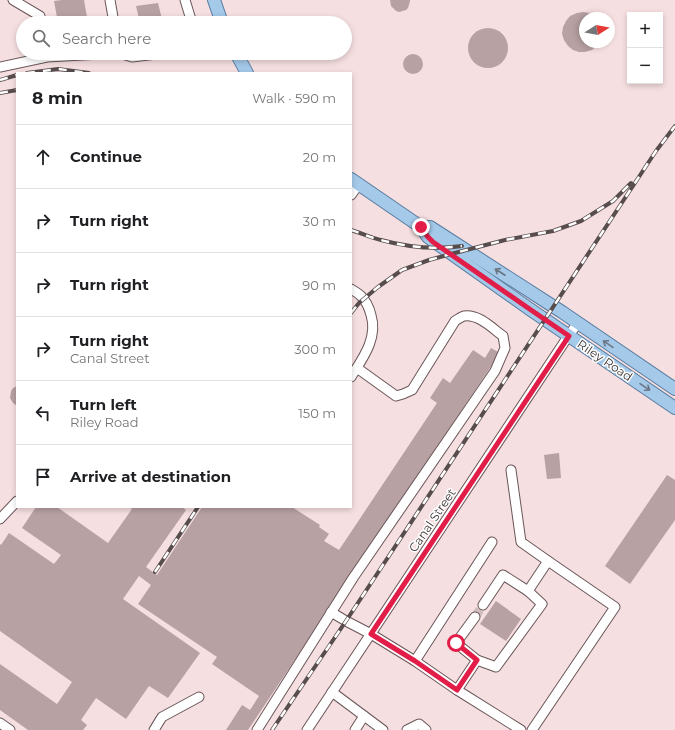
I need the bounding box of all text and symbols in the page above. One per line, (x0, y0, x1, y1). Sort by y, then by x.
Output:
north arrow (579, 12, 615, 48)
map controls (627, 12, 663, 84)
button: + (627, 12, 663, 48)
search box (16, 16, 352, 60)
icon: search (30, 27, 52, 49)
text: Search here (62, 29, 151, 48)
button: − (627, 48, 663, 84)
text: 8 min (32, 88, 83, 108)
text: Walk · 590 m (252, 90, 336, 106)
icon: ahead (32, 146, 54, 168)
text: Continue (70, 147, 142, 166)
text: 20 m (303, 149, 336, 165)
icon: right (32, 210, 54, 232)
text: Turn right (70, 211, 149, 230)
text: 30 m (303, 213, 336, 229)
route end (412, 218, 430, 236)
one-way arrow (495, 268, 506, 276)
icon: right (32, 274, 54, 296)
text: Turn right (70, 275, 149, 294)
text: 90 m (302, 277, 336, 293)
text: Turn right (70, 331, 149, 350)
street label: Riley Road (575, 336, 635, 384)
icon: right (32, 338, 54, 360)
one-way arrow (603, 340, 614, 348)
text: 300 m (294, 341, 336, 357)
text: Canal Street (70, 350, 149, 366)
one-way arrow (640, 383, 651, 392)
text: Turn left (70, 395, 137, 414)
icon: left (32, 402, 54, 424)
text: 150 m (298, 405, 336, 421)
text: Riley Road (70, 414, 139, 430)
icon: arrive (32, 466, 54, 488)
text: Arrive at destination (70, 467, 231, 486)
street label: Canal Street (405, 485, 459, 555)
route start (447, 634, 465, 652)

